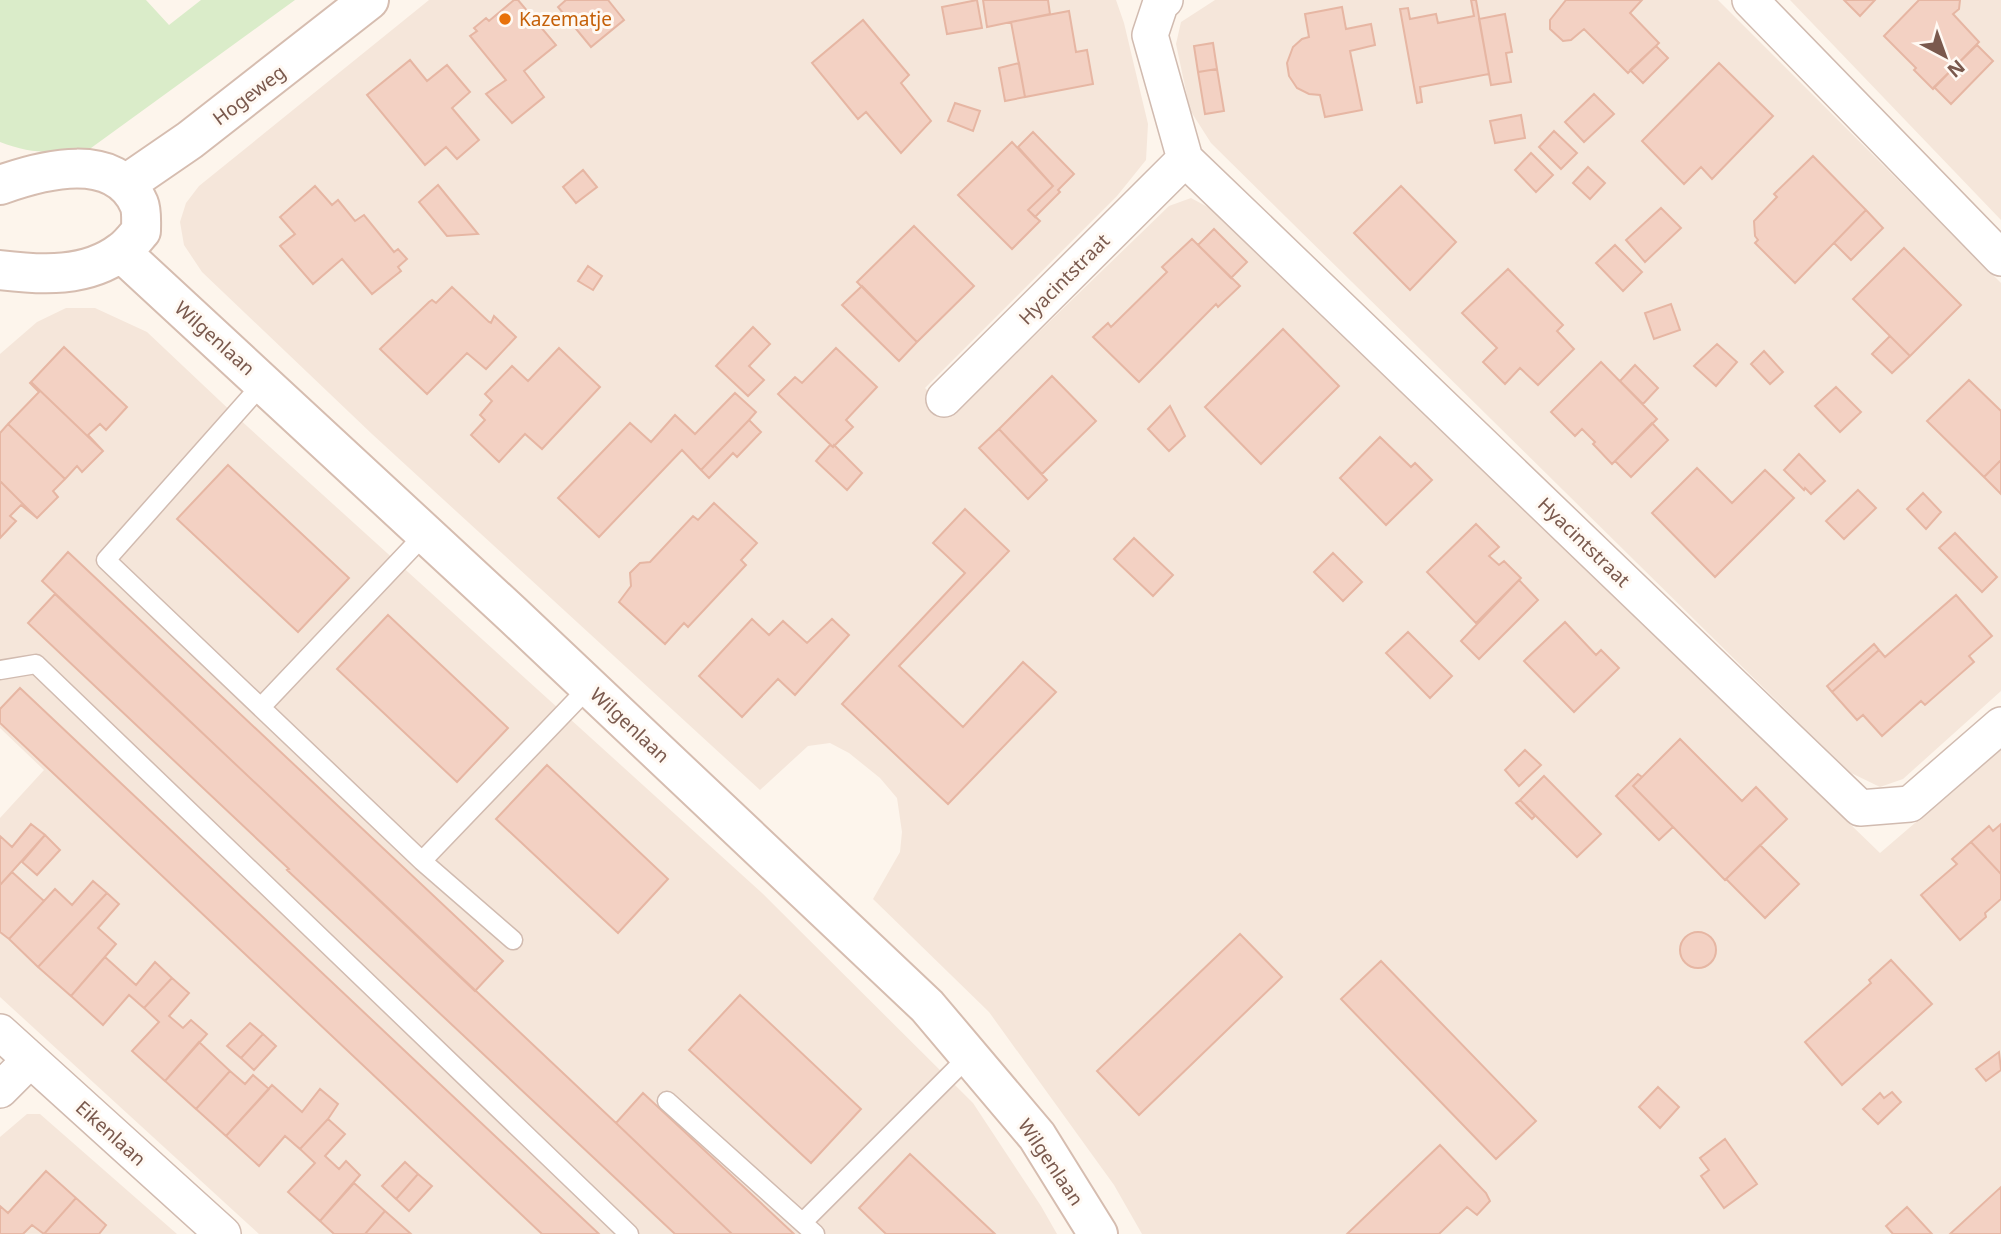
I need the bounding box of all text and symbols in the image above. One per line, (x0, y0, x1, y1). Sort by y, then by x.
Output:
place label: Kazematje (519, 6, 612, 32)
marker: Kazematje (497, 11, 513, 27)
north arrow (1910, 21, 1980, 91)
text: N (1942, 54, 1971, 84)
street label: Hogeweg (207, 59, 291, 131)
street label: Hyacintstraat (1013, 228, 1115, 330)
street label: Wilgenlaan (169, 295, 261, 381)
street label: Hyacintstraat (1532, 491, 1636, 593)
street label: Wilgenlaan (585, 682, 675, 768)
street label: Eikenlaan (70, 1095, 152, 1171)
street label: Wilgenlaan (1012, 1113, 1090, 1211)

